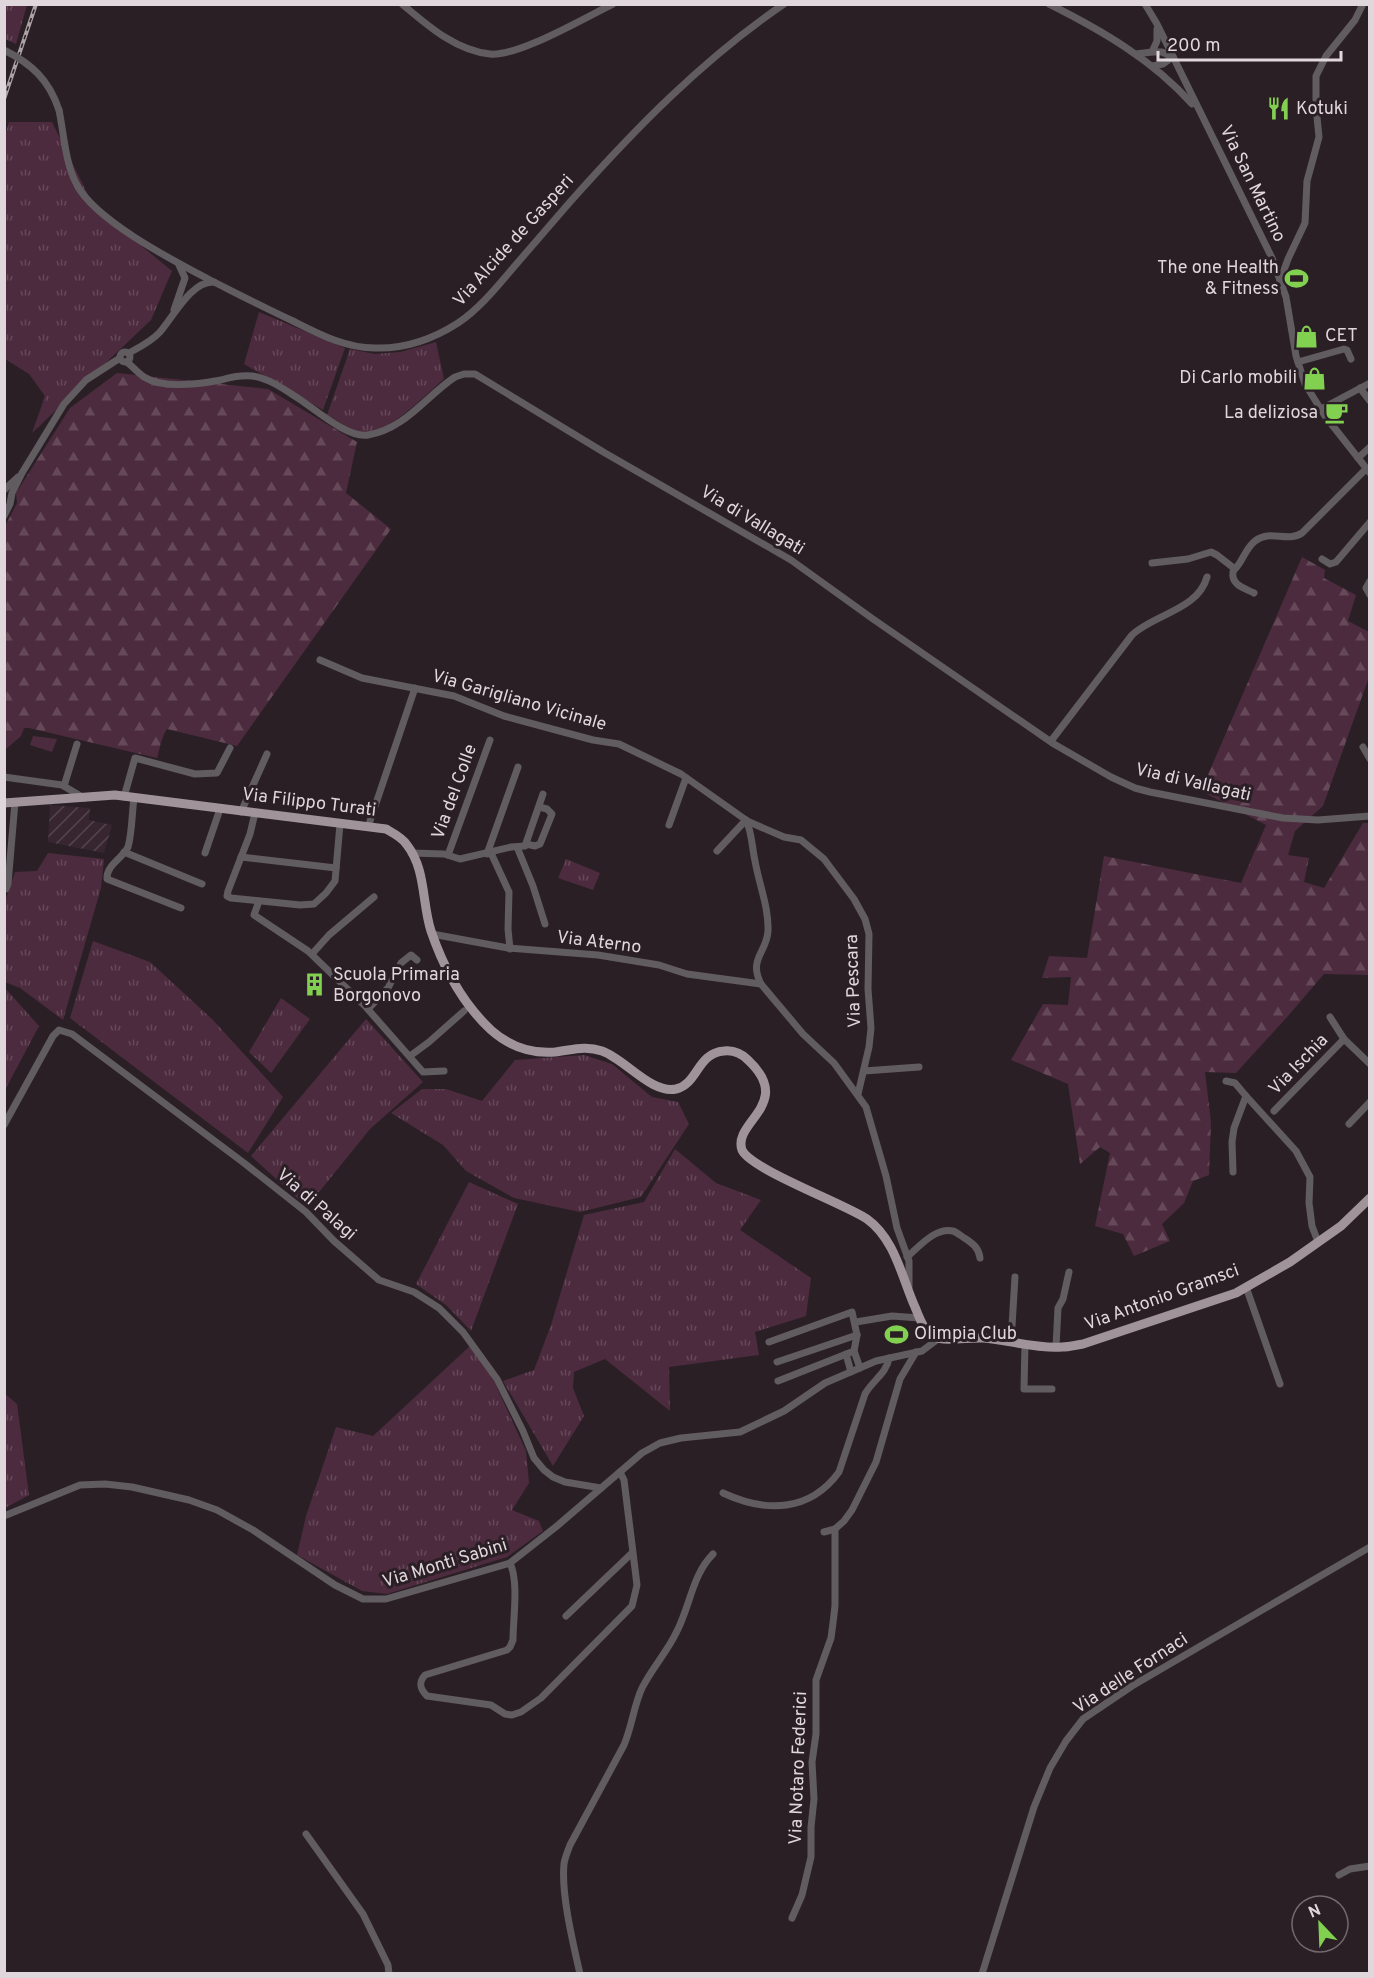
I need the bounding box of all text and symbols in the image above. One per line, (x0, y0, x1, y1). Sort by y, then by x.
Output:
scale bar (1158, 24, 1341, 62)
text: 200 m (1167, 35, 1220, 58)
restaurant icon: Kotuki (1265, 96, 1291, 122)
place label: Kotuki (1296, 98, 1348, 121)
street label: Via San Martino (1214, 122, 1290, 246)
street label: Via Alcide de Gasperi (449, 170, 579, 312)
place label: The one Health & Fitness (1157, 257, 1279, 301)
sports icon: The one Health & Fitness (1284, 265, 1310, 291)
shop icon: CET (1294, 323, 1320, 349)
place label: CET (1325, 325, 1358, 348)
shop icon: Di Carlo mobili (1302, 365, 1328, 391)
place label: Di Carlo mobili (1179, 367, 1297, 390)
cafe icon: La deliziosa (1323, 400, 1349, 426)
place label: La deliziosa (1224, 402, 1318, 425)
street label: Via di Vallagati (696, 481, 808, 561)
street label: Via Garigliano Vicinale (429, 665, 609, 737)
street label: Via del Colle (427, 741, 483, 843)
street label: Via di Vallagati (1133, 759, 1253, 807)
street label: Via Filippo Turati (241, 783, 377, 823)
street label: Via Aterno (555, 926, 643, 960)
street label: Via Pescara (841, 934, 867, 1028)
place label: Scuola Primaria Borgonovo (333, 964, 460, 1008)
building icon: Scuola Primaria Borgonovo (302, 972, 328, 998)
street label: Via Ischia (1264, 1030, 1334, 1100)
street label: Via di Palagi (271, 1164, 361, 1246)
street label: Via Antonio Gramsci (1082, 1259, 1242, 1337)
sports icon: Olimpia Club (883, 1321, 909, 1347)
place label: Olimpia Club (914, 1323, 1017, 1346)
street label: Via Monti Sabini (380, 1534, 510, 1594)
street label: Via delle Fornaci (1069, 1628, 1193, 1720)
street label: Via Notaro Federici (785, 1691, 813, 1845)
north arrow (1290, 1894, 1350, 1954)
text: N (1306, 1901, 1324, 1923)

